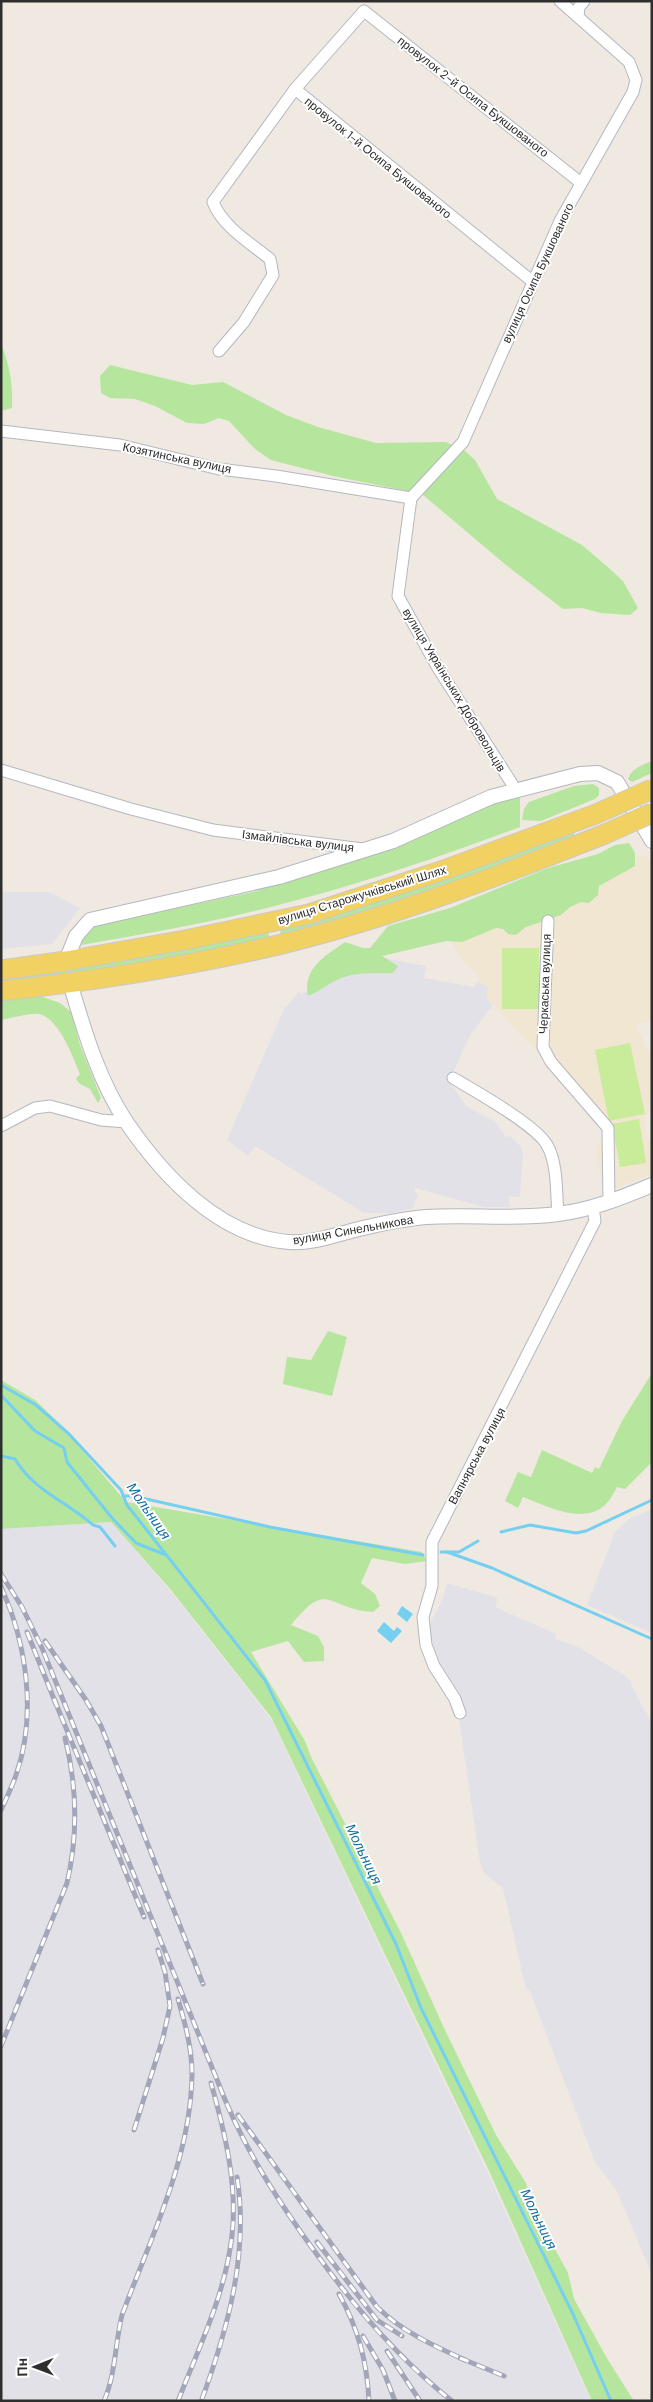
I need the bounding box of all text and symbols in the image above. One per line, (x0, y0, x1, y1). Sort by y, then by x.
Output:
street label: провулок 2-й Осипа Букшованого (394, 33, 552, 161)
street label: провулок 1-й Осипа Букшованого (301, 94, 455, 223)
street label: вулиця Осипа Букшованого (498, 200, 578, 346)
street label: Козятинська вулиця (121, 439, 233, 477)
street label: вулиця Українських Добровольців (399, 605, 509, 775)
street label: Ізмайлівська вулиця (241, 826, 355, 856)
street label: вулиця Старожучківський Шлях (276, 862, 448, 928)
street label: Черкаська вулиця (535, 934, 555, 1034)
street label: вулиця Синельникова (292, 1211, 415, 1248)
street label: Вапнярська вулиця (445, 1405, 509, 1507)
water label: Мольниця (123, 1479, 175, 1543)
water label: Мольниця (342, 1821, 387, 1888)
water label: Мольниця (517, 2186, 562, 2253)
north arrow (10, 2342, 60, 2392)
text: Пн (13, 2358, 31, 2377)

